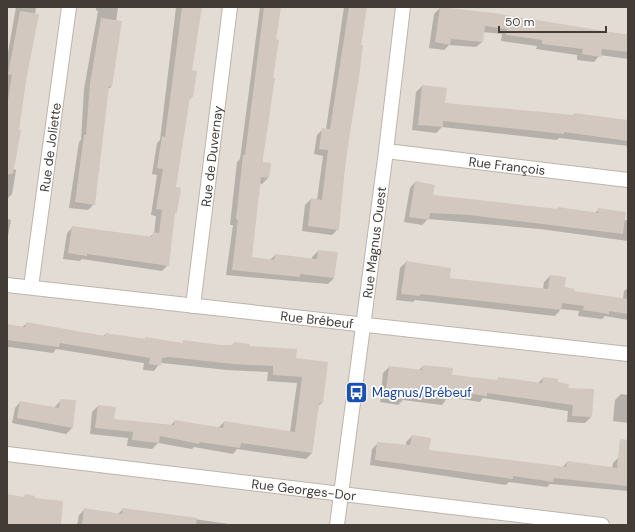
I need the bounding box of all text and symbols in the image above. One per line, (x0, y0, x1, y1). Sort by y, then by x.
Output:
scale bar (499, 8, 606, 34)
text: 50 m (505, 14, 534, 30)
street label: Rue de Joliette (35, 102, 64, 193)
street label: Rue de Duvernay (197, 105, 226, 208)
street label: Rue François (468, 152, 546, 179)
street label: Rue Magnus Ouest (358, 186, 390, 299)
street label: Rue Brébeuf (280, 307, 355, 332)
bus stop icon: Magnus/Brébeuf (344, 379, 370, 405)
place label: Magnus/Brébeuf (372, 384, 472, 401)
street label: Rue Georges-Dor (251, 475, 357, 504)

